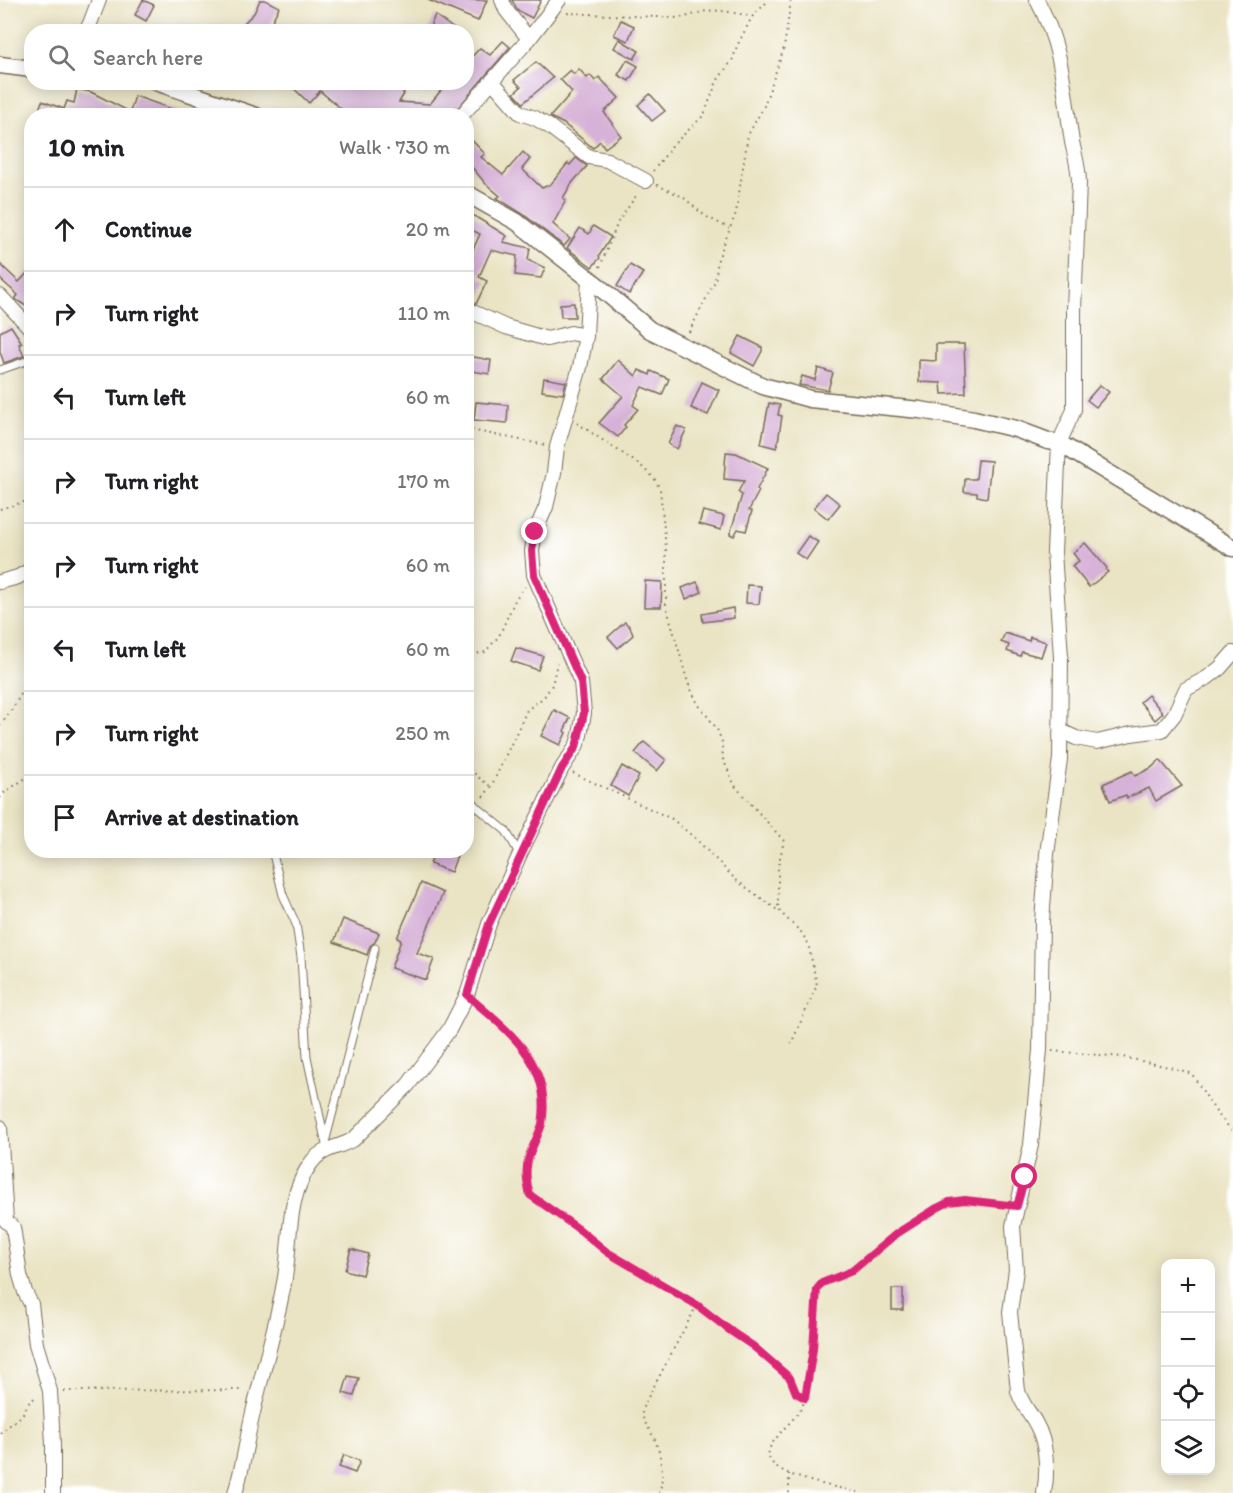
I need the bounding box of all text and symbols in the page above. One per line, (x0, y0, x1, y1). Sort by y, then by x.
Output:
search box (24, 24, 474, 90)
icon: search (45, 41, 78, 74)
text: Search here (93, 44, 203, 71)
text: 10 min (48, 131, 124, 163)
text: Walk · 730 m (339, 135, 450, 159)
icon: ahead (48, 213, 81, 246)
text: Continue (105, 216, 192, 243)
text: 20 m (406, 217, 450, 241)
icon: right (48, 297, 81, 330)
text: Turn right (105, 300, 199, 327)
text: 110 m (398, 301, 450, 325)
icon: left (48, 381, 81, 414)
text: Turn left (105, 384, 186, 411)
text: 60 m (406, 385, 450, 409)
icon: right (48, 465, 81, 498)
text: Turn right (105, 468, 199, 495)
text: 170 m (397, 469, 450, 493)
route end (521, 518, 547, 544)
icon: right (48, 549, 81, 582)
text: Turn right (105, 552, 199, 579)
text: 60 m (406, 553, 450, 577)
icon: left (48, 633, 81, 666)
text: Turn left (105, 636, 186, 663)
text: 60 m (406, 637, 450, 661)
icon: right (48, 717, 81, 750)
text: Turn right (105, 720, 199, 747)
text: 250 m (395, 721, 450, 745)
icon: arrive (48, 801, 81, 834)
text: Arrive at destination (105, 804, 299, 831)
route start (1011, 1163, 1037, 1189)
map controls (1161, 1259, 1215, 1475)
button: + (1161, 1259, 1215, 1313)
button: − (1161, 1313, 1215, 1367)
button: locate (1161, 1367, 1215, 1421)
button: layers (1161, 1421, 1215, 1475)

